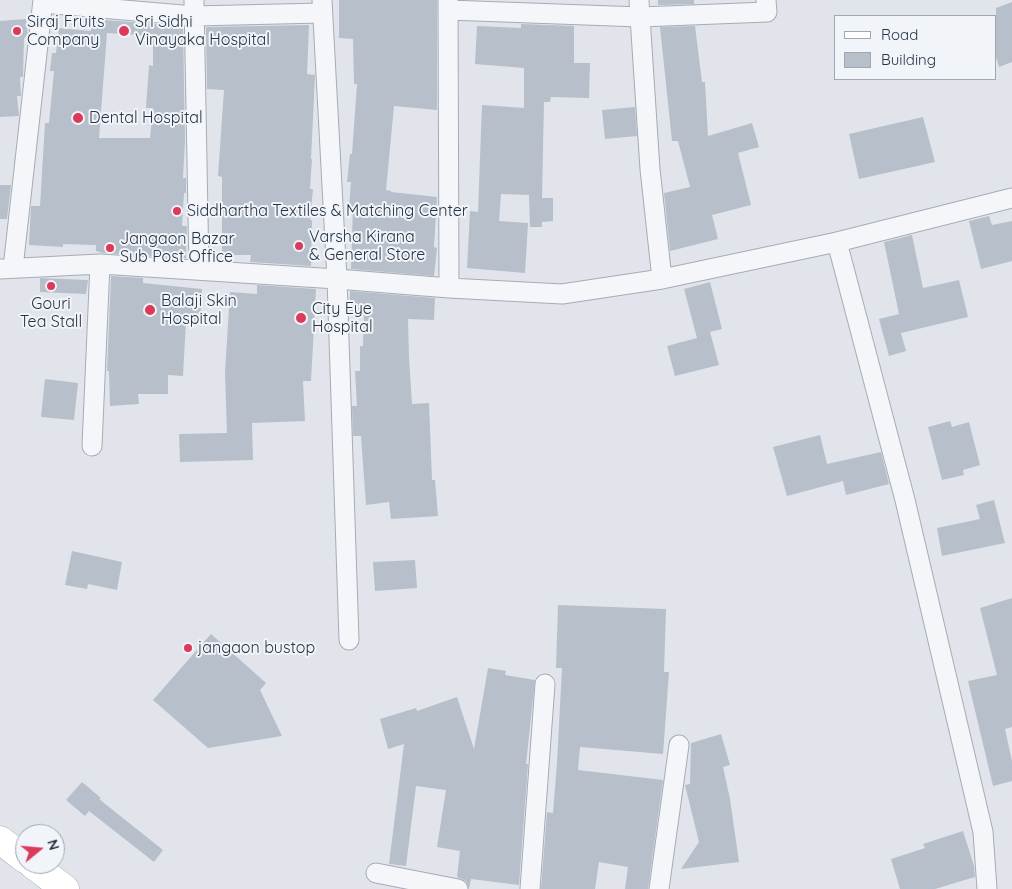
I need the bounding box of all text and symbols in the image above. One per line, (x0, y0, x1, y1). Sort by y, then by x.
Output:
place label: Siraj Fruits Company (27, 12, 105, 50)
place label: Sri Sidhi Vinayaka Hospital (135, 12, 270, 50)
legend (834, 15, 997, 80)
marker: Sri Sidhi Vinayaka Hospital (117, 24, 131, 38)
marker: Siraj Fruits Company (11, 25, 23, 37)
text: Road (881, 25, 918, 44)
text: Building (881, 50, 936, 69)
place label: Dental Hospital (89, 108, 203, 128)
marker: Dental Hospital (71, 111, 85, 125)
place label: Siddhartha Textiles & Matching Center (187, 201, 468, 221)
marker: Siddhartha Textiles & Matching Center (171, 205, 183, 217)
place label: Varsha Kirana & General Store (309, 227, 425, 265)
place label: Jangaon Bazar Sub Post Office (120, 229, 235, 267)
marker: Varsha Kirana & General Store (293, 240, 305, 252)
marker: Jangaon Bazar Sub Post Office (104, 242, 116, 254)
marker: Gouri Tea Stall (45, 280, 57, 292)
place label: Balaji Skin Hospital (161, 291, 237, 329)
place label: Gouri Tea Stall (20, 294, 82, 332)
place label: City Eye Hospital (312, 299, 373, 337)
marker: Balaji Skin Hospital (143, 303, 157, 317)
marker: City Eye Hospital (294, 311, 308, 325)
place label: jangaon bustop (198, 638, 315, 658)
marker: jangaon bustop (182, 642, 194, 654)
north arrow (15, 824, 65, 874)
text: N (43, 837, 63, 852)

